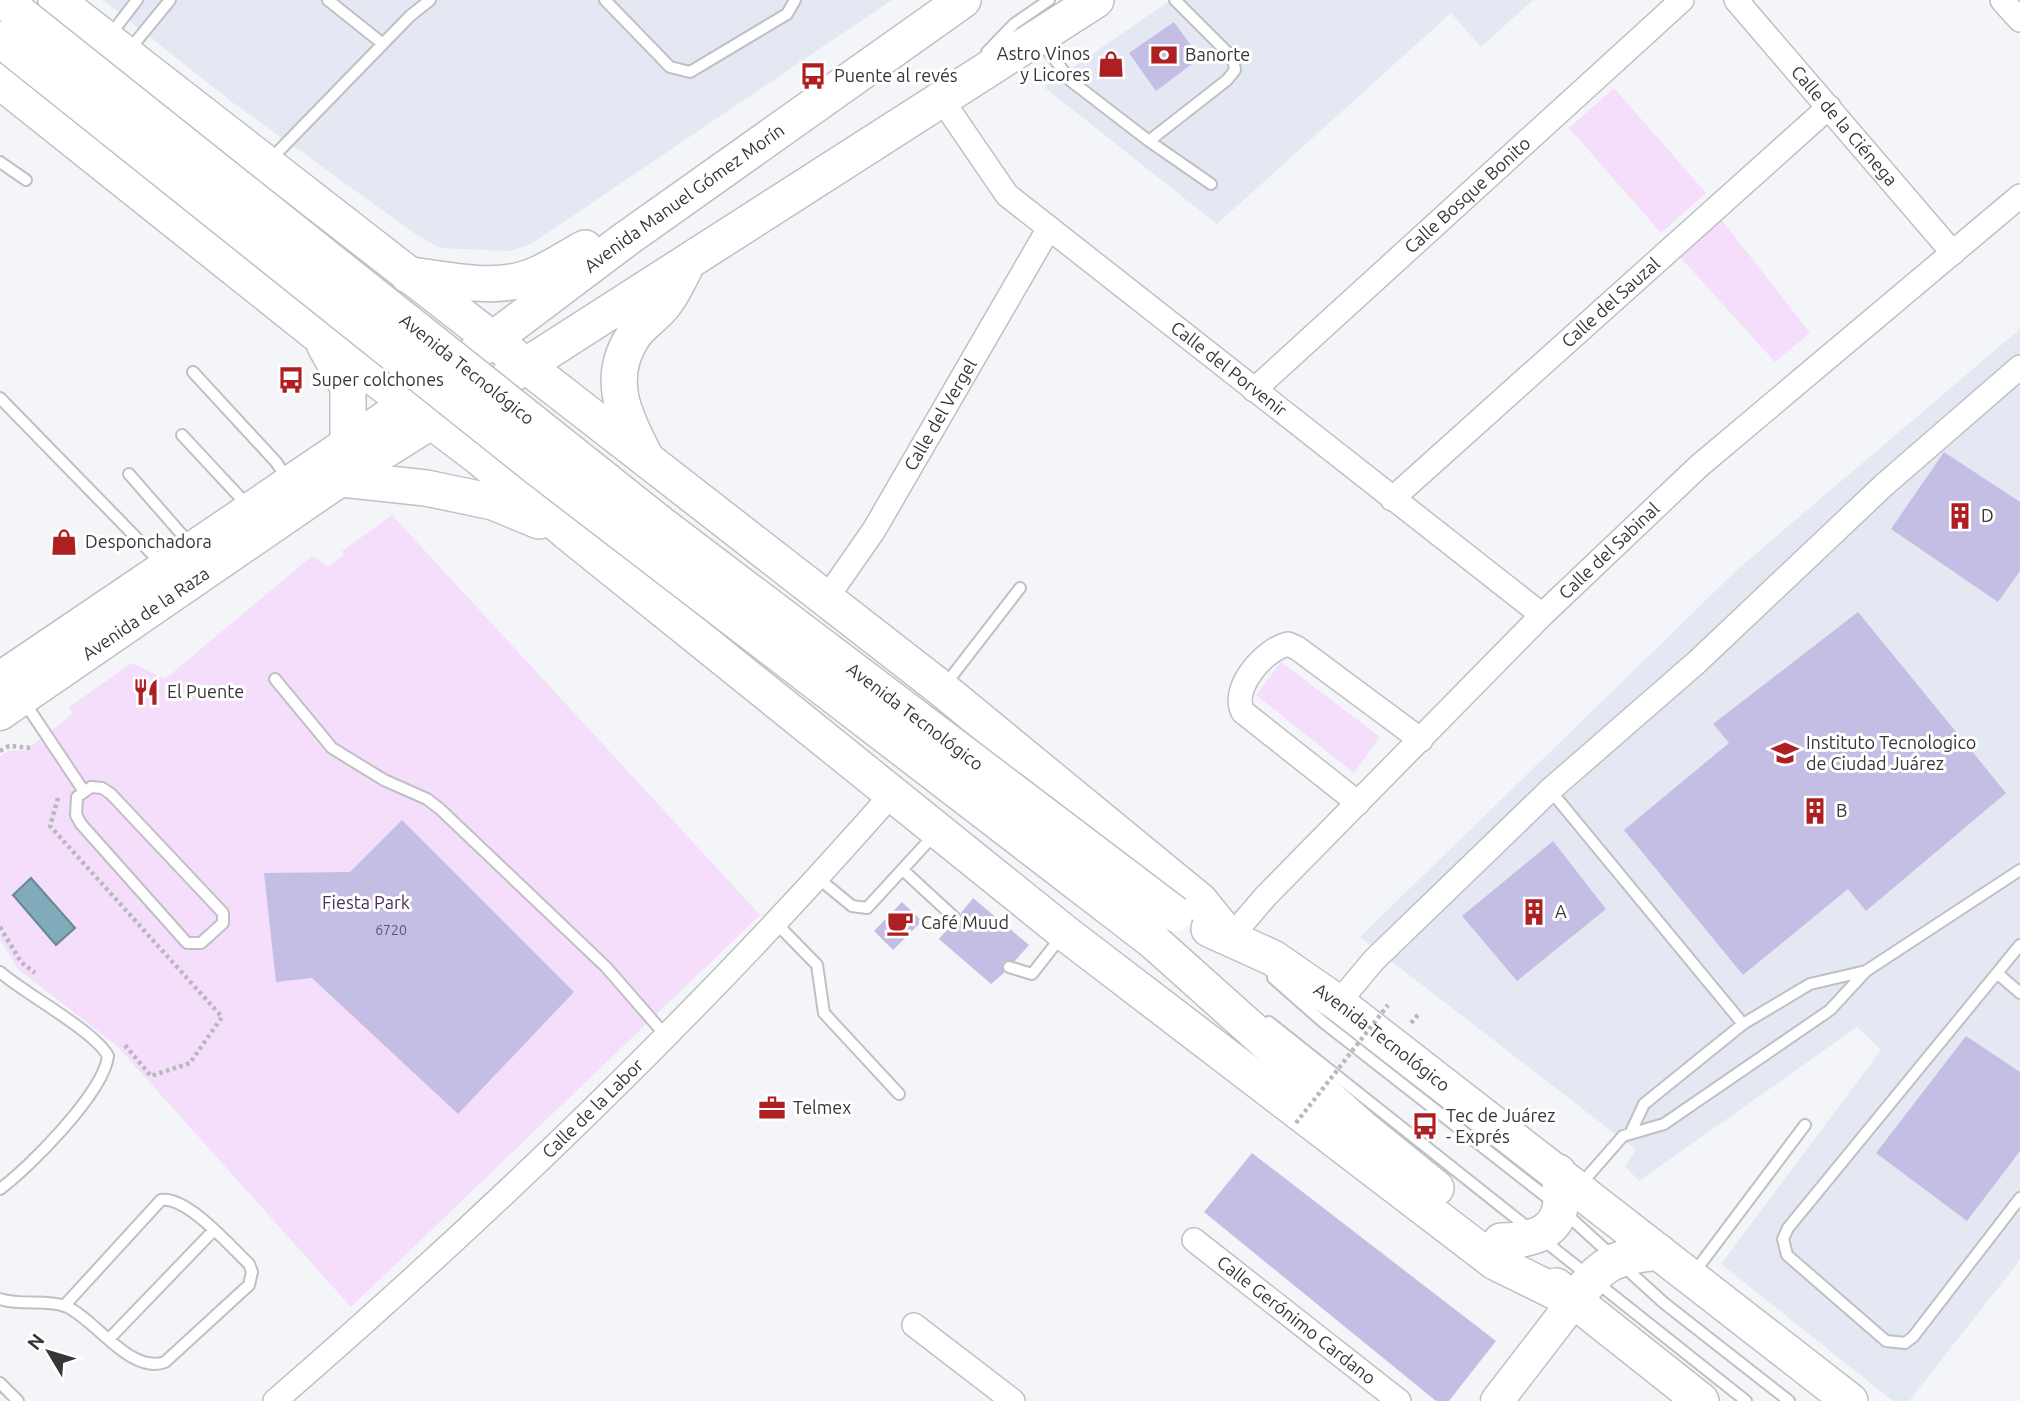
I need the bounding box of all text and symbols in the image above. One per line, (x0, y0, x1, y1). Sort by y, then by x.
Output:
bank icon: Banorte (1149, 40, 1179, 70)
place label: Astro Vinos y Licores (997, 43, 1090, 84)
place label: Banorte (1185, 44, 1250, 64)
shop icon: Astro Vinos y Licores (1096, 49, 1126, 79)
bus stop icon: Puente al revés (798, 61, 828, 91)
street label: Calle de la Ciénega (1788, 61, 1902, 189)
place label: Puente al revés (834, 65, 958, 85)
street label: Avenida Manuel Gómez Morín (580, 119, 788, 276)
street label: Calle Bosque Bonito (1400, 132, 1534, 257)
street label: Calle del Sauzal (1557, 253, 1663, 351)
street label: Avenida Tecnológico (396, 309, 539, 428)
street label: Calle del Porvenir (1167, 317, 1291, 420)
street label: Calle del Vergel (900, 355, 980, 474)
bus stop icon: Super colchones (276, 365, 306, 395)
place label: Super colchones (312, 369, 444, 389)
street label: Calle del Sabinal (1554, 498, 1663, 603)
building icon: D (1945, 501, 1975, 531)
place label: D (1981, 505, 1994, 525)
shop icon: Desponchadora (49, 527, 79, 557)
place label: Desponchadora (85, 531, 212, 551)
street label: Avenida de la Raza (78, 562, 213, 663)
street label: Avenida Tecnológico (843, 658, 988, 774)
restaurant icon: El Puente (131, 677, 161, 707)
place label: El Puente (167, 681, 244, 701)
place label: Instituto Tecnologico de Ciudad Juárez (1806, 732, 1976, 773)
school or university icon: Instituto Tecnologico de Ciudad Juárez (1770, 738, 1800, 768)
building icon: B (1800, 796, 1830, 826)
place label: B (1836, 800, 1847, 820)
park label: Fiesta Park (322, 892, 410, 912)
building icon: A (1519, 897, 1549, 927)
place label: A (1555, 901, 1567, 921)
cafe icon: Café Muud (885, 908, 915, 938)
place label: Café Muud (921, 912, 1009, 932)
house number: 6720 (375, 922, 407, 938)
street label: Avenida Tecnológico (1310, 978, 1454, 1095)
street label: Calle de la Labor (538, 1054, 647, 1162)
office icon: Telmex (757, 1093, 787, 1123)
place label: Telmex (793, 1097, 851, 1117)
place label: Tec de Juárez - Exprés (1446, 1105, 1556, 1146)
bus stop icon: Tec de Juárez - Exprés (1410, 1111, 1440, 1141)
street label: Calle Gerónimo Cardano (1214, 1251, 1380, 1388)
north arrow (14, 1317, 84, 1387)
text: N (23, 1329, 49, 1354)

